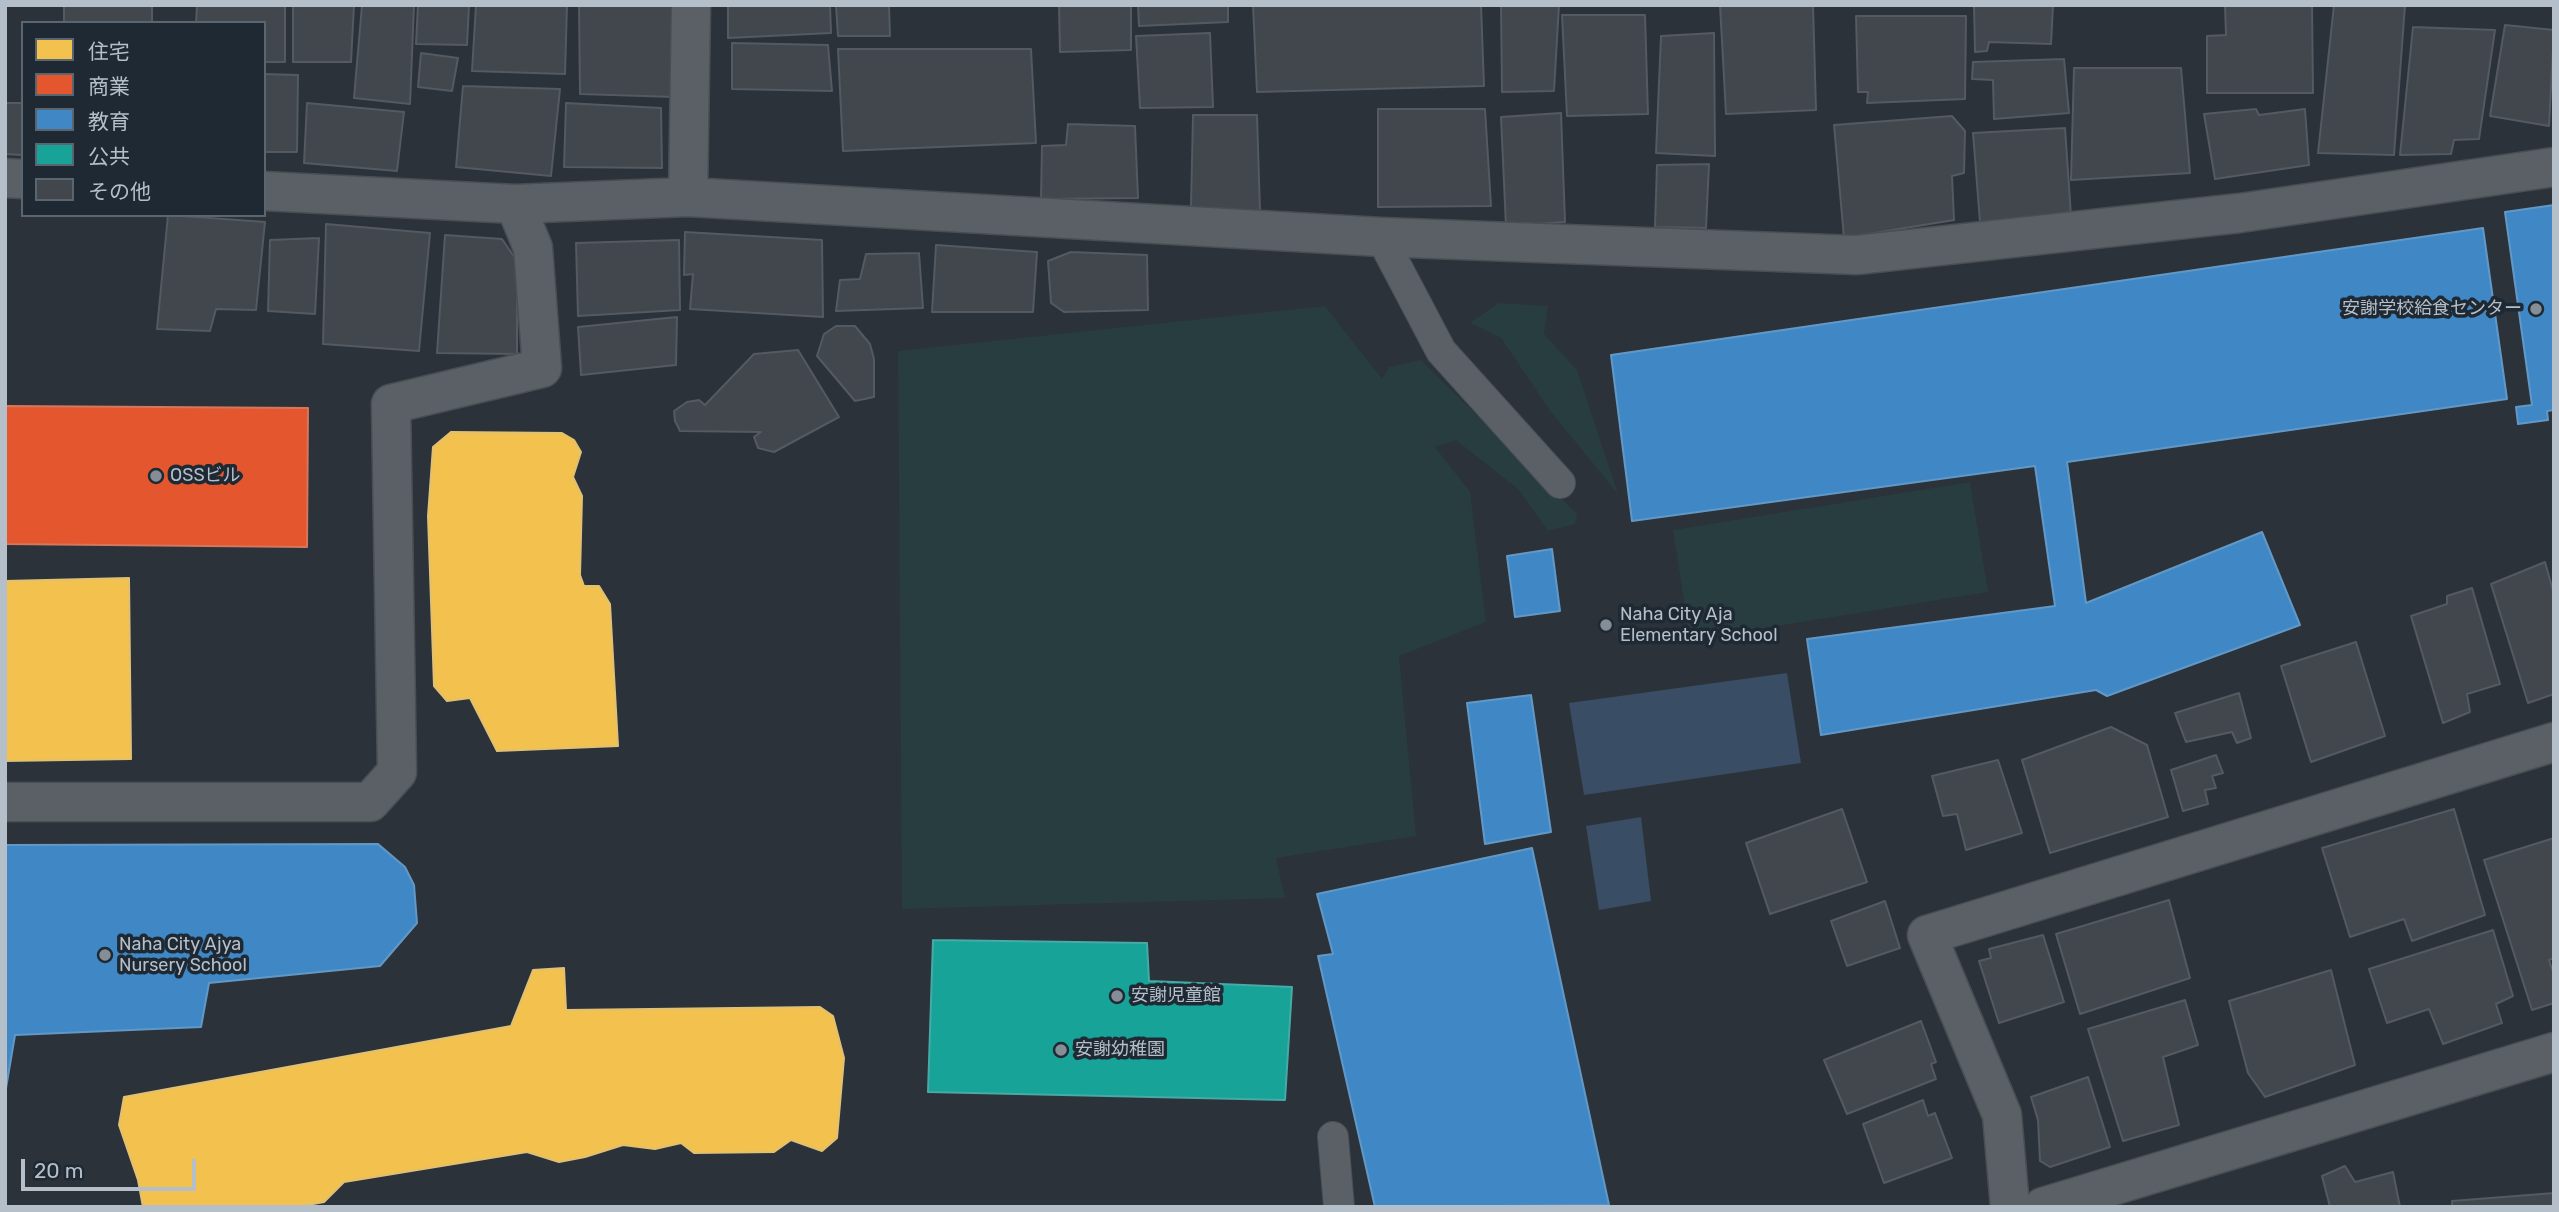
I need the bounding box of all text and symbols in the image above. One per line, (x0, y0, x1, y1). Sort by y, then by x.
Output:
legend (21, 21, 266, 217)
text: 住宅 (88, 39, 130, 64)
text: 商業 (88, 74, 130, 99)
text: 教育 (88, 109, 130, 134)
text: 公共 (88, 144, 130, 169)
text: その他 (88, 179, 151, 204)
place label: 安謝学校給食センター (2342, 298, 2522, 320)
marker: 安謝学校給食センター (2528, 301, 2544, 317)
place label: OSSビル (170, 465, 241, 487)
marker: OSSビル (148, 468, 164, 484)
place label: Naha City Aja Elementary School (1620, 604, 1778, 646)
marker: Naha City Aja Elementary School (1598, 617, 1614, 633)
place label: Naha City Ajya Nursery School (119, 934, 247, 976)
marker: Naha City Ajya Nursery School (97, 947, 113, 963)
place label: 安謝児童館 (1131, 985, 1221, 1007)
marker: 安謝児童館 (1109, 988, 1125, 1004)
place label: 安謝幼稚園 (1075, 1039, 1165, 1061)
marker: 安謝幼稚園 (1053, 1042, 1069, 1058)
scale bar (24, 1146, 200, 1190)
text: 20 m (34, 1158, 83, 1183)

